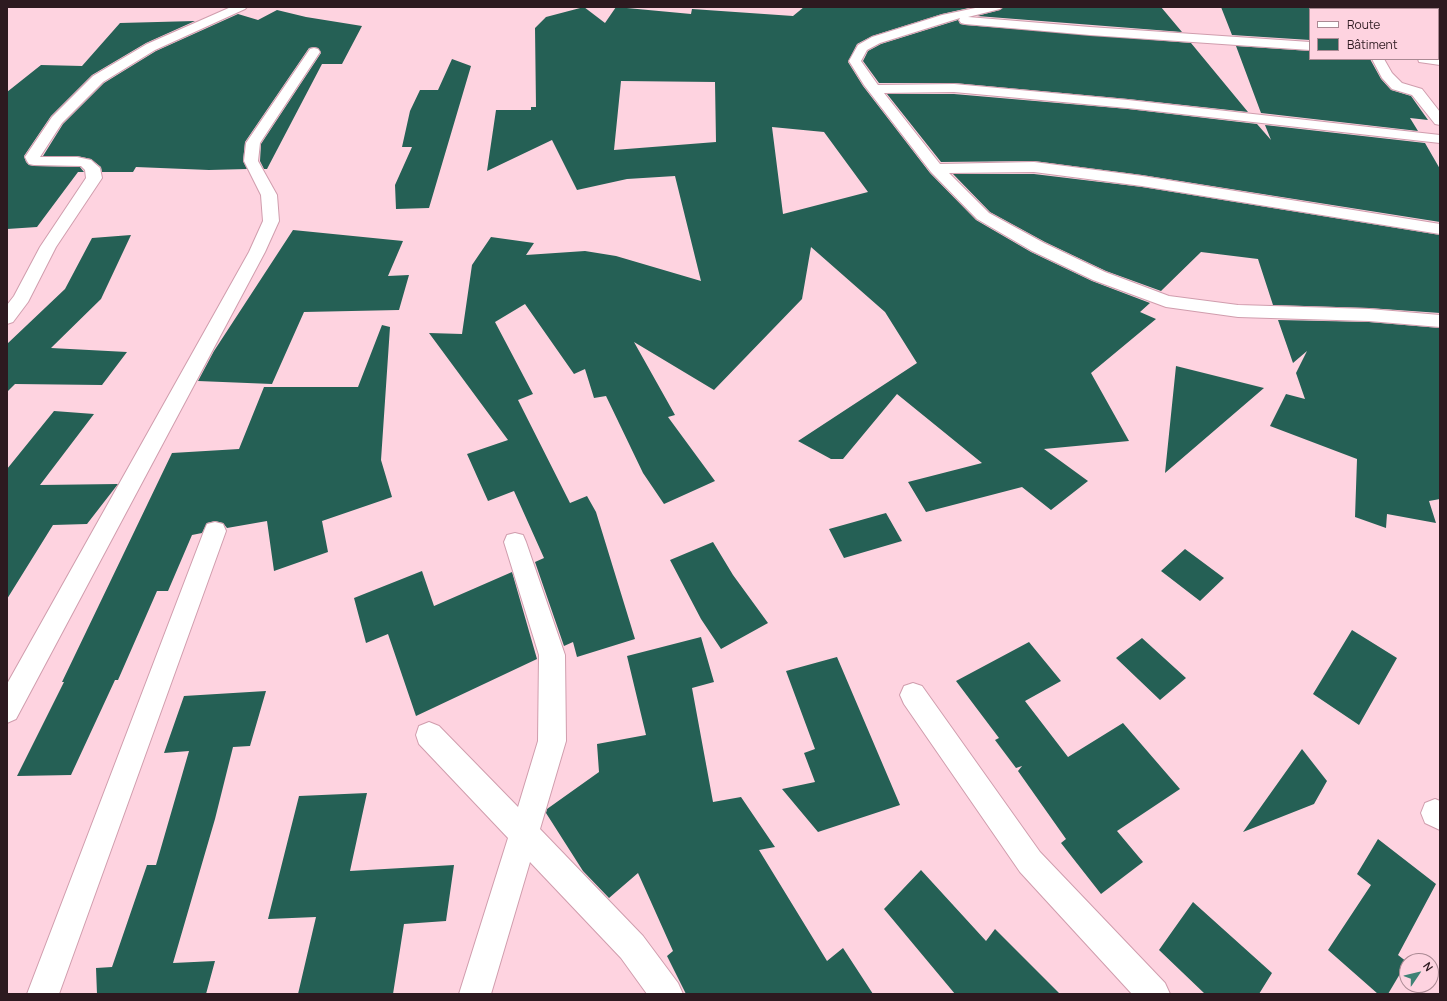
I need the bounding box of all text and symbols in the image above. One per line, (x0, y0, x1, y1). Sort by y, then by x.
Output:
legend (1309, 8, 1439, 60)
text: Route (1347, 16, 1380, 33)
text: Bâtiment (1347, 36, 1398, 53)
north arrow (1399, 953, 1439, 993)
text: N (1420, 959, 1437, 974)

